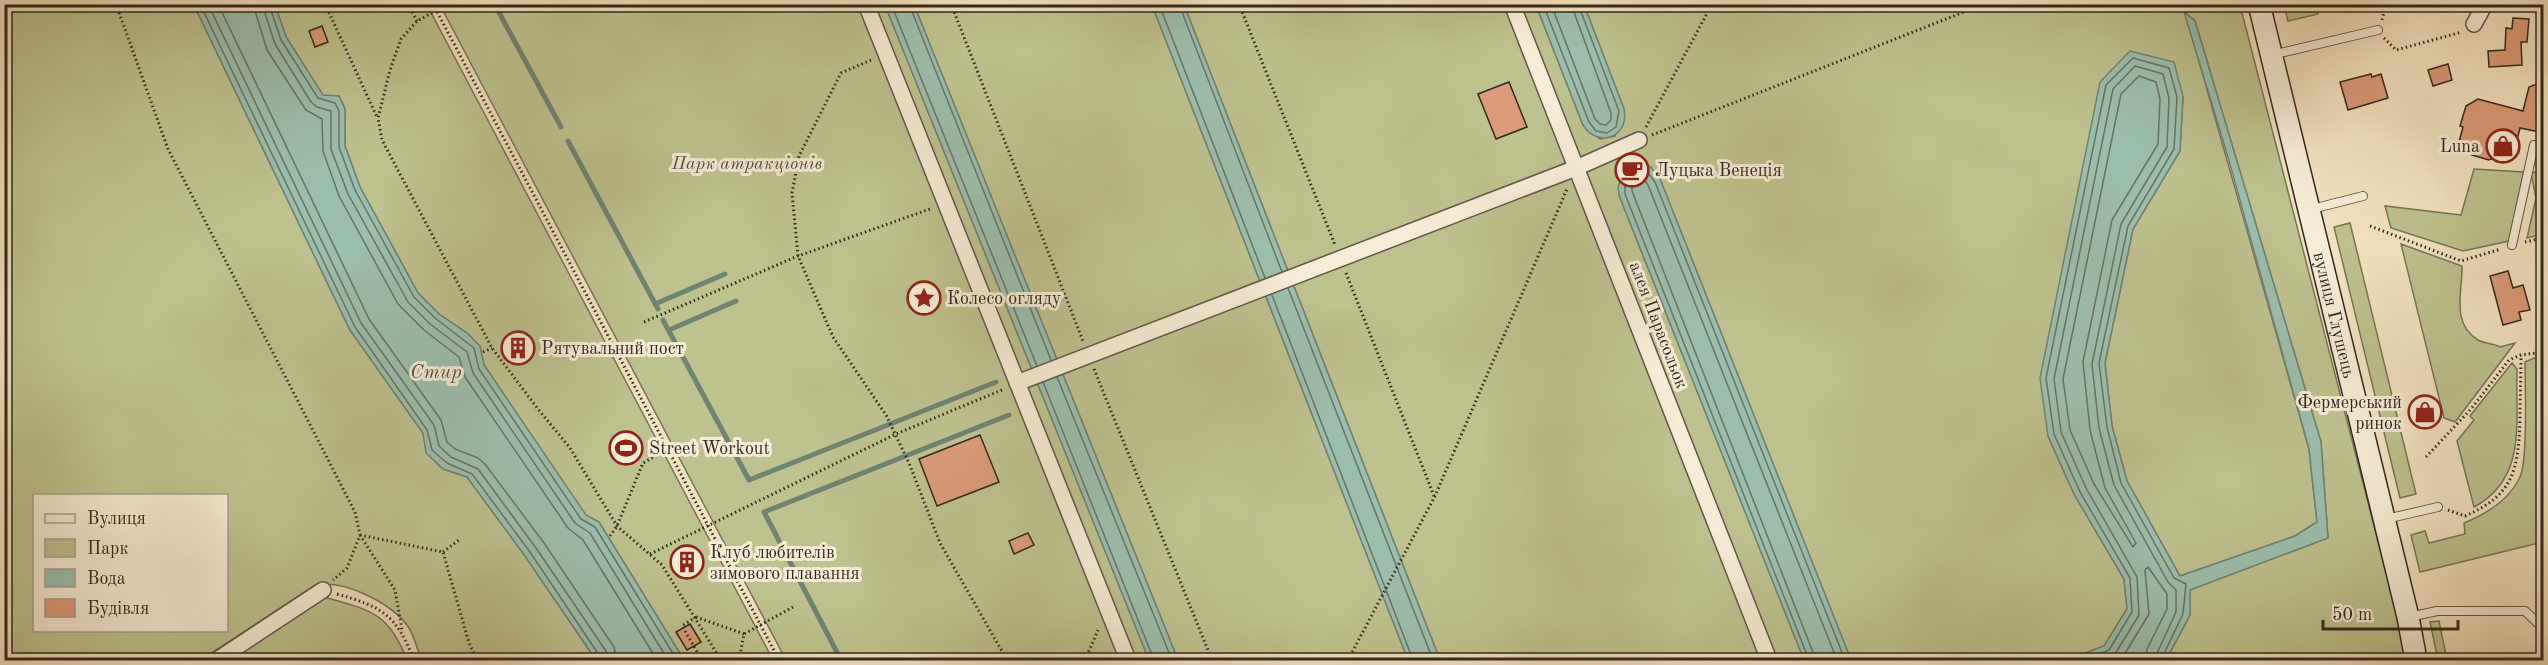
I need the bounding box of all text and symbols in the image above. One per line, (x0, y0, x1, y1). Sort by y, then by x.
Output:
shop icon: Luna (2485, 128, 2521, 164)
place label: Luna (2440, 138, 2480, 156)
cafe icon: Луцька Венеція (1614, 152, 1650, 188)
park label: Парк атракціонів (671, 155, 822, 173)
place label: Луцька Венеція (1655, 162, 1782, 180)
street label: вулиця Глушець (2310, 250, 2358, 380)
street label: алея Парасольок (1626, 260, 1691, 391)
place icon: Колесо огляду (906, 280, 942, 316)
place label: Колесо огляду (947, 290, 1062, 308)
building icon: Рятувальний пост (500, 330, 536, 366)
place label: Рятувальний пост (541, 340, 684, 358)
water label: Стир (410, 363, 462, 383)
place label: Фермерський ринок (2298, 394, 2402, 433)
shop icon: Фермерський ринок (2407, 394, 2443, 430)
sports icon: Street Workout (608, 430, 644, 466)
place label: Street Workout (649, 440, 770, 458)
legend (33, 494, 228, 632)
text: Вулиця (87, 510, 146, 528)
text: Парк (87, 540, 128, 558)
building icon: Клуб любителів зимового плавання (669, 544, 705, 580)
place label: Клуб любителів зимового плавання (710, 544, 860, 583)
text: Вода (87, 570, 126, 588)
scale bar (2323, 593, 2458, 631)
text: Будівля (87, 600, 149, 618)
text: 50 m (2332, 606, 2372, 624)

